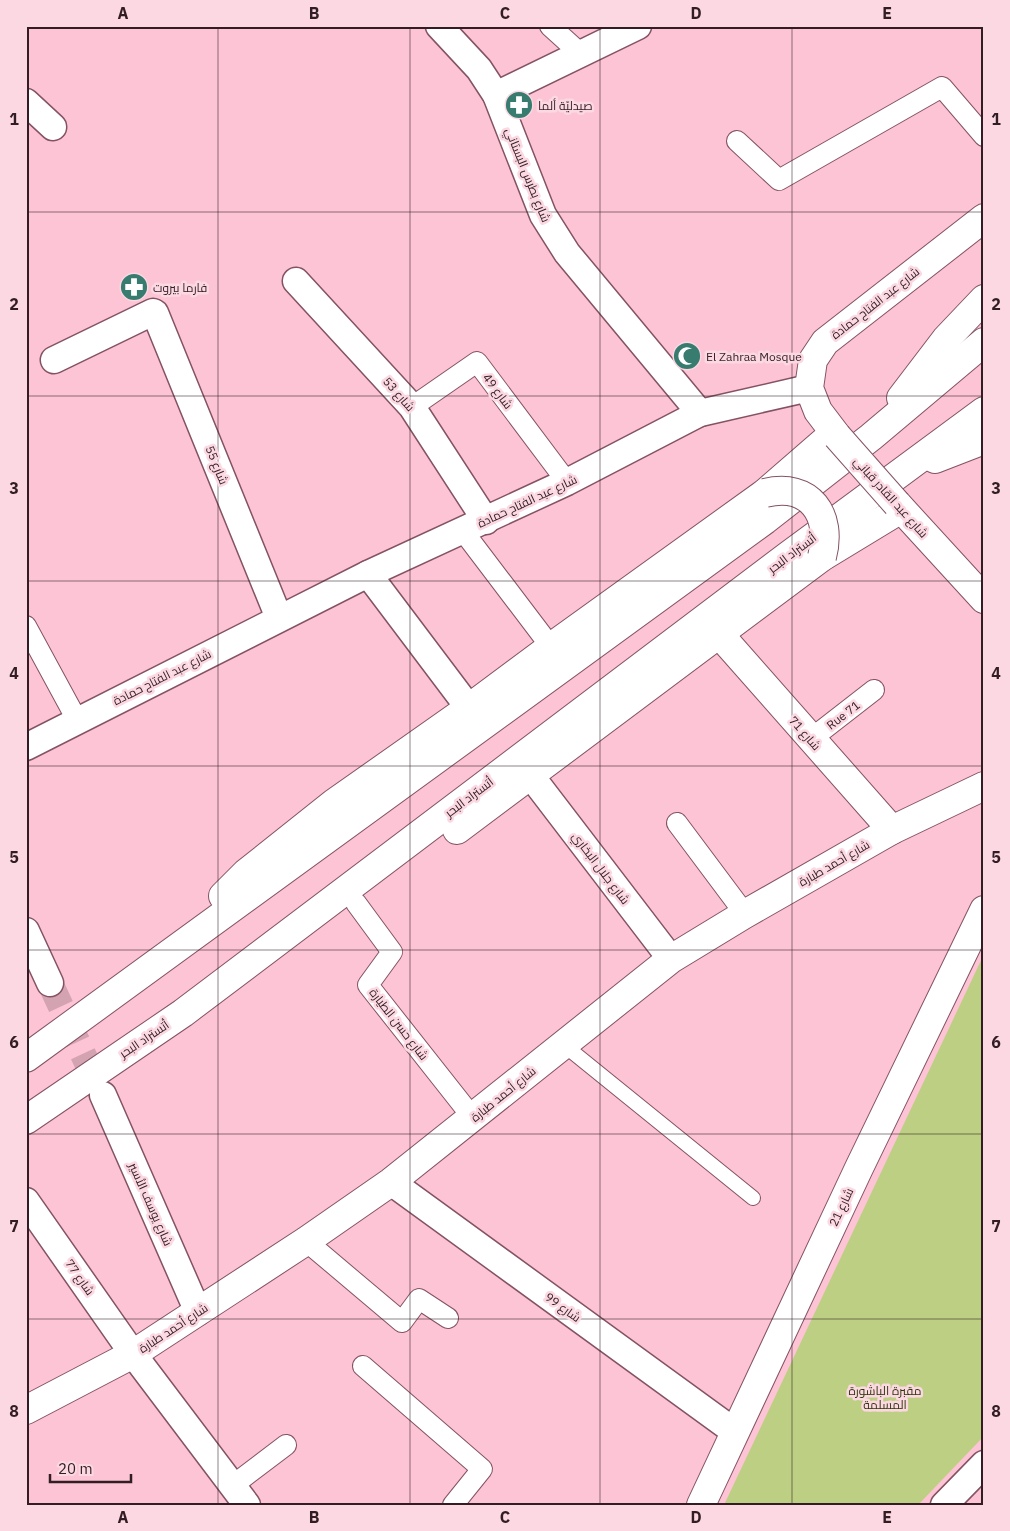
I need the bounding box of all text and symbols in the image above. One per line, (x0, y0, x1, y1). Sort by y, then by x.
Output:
text: A (118, 3, 129, 23)
text: B (309, 3, 320, 23)
text: C (500, 3, 510, 23)
text: D (690, 3, 702, 23)
text: E (882, 3, 892, 23)
pharmacy icon: صيدليّة ألما (504, 90, 534, 120)
place label: صيدليّة ألما (538, 98, 593, 113)
text: 1 (9, 109, 19, 129)
text: 1 (991, 109, 1001, 129)
street label: شارع بطرس البستاني (499, 126, 554, 226)
street label: شارع عبد الفتاح حمادة (828, 264, 923, 343)
pharmacy icon: فارما بيروت (119, 272, 149, 302)
place label: فارما بيروت (153, 280, 207, 295)
text: 2 (9, 294, 19, 314)
text: 2 (991, 294, 1001, 314)
mosque icon: El Zahraa Mosque (672, 341, 702, 371)
place label: El Zahraa Mosque (706, 349, 802, 364)
street label: شارع 49 (479, 370, 516, 412)
street label: شارع 53 (379, 374, 418, 415)
street label: شارع 55 (202, 443, 232, 487)
street label: شارع عبد القادر قباني (849, 453, 931, 543)
street label: شارع عبد الفتاح حمادة (475, 471, 580, 532)
text: 3 (9, 478, 19, 498)
text: 3 (991, 478, 1001, 498)
street label: أتستراد البحر (764, 530, 819, 577)
street label: شارع عبد الفتاح حمادة (110, 646, 214, 709)
text: 4 (9, 663, 19, 683)
text: 4 (991, 663, 1001, 683)
street label: Rue 71 (823, 697, 863, 733)
street label: شارع 71 (785, 713, 824, 754)
street label: أتستراد البحر (441, 774, 496, 821)
street label: شارع جلال البخاري (567, 829, 633, 909)
street label: شارع أحمد طبارة (796, 837, 873, 890)
text: 5 (9, 847, 19, 867)
text: 5 (991, 847, 1001, 867)
street label: شارع حسن الطيارة (366, 985, 432, 1063)
street label: أتستراد البحر (115, 1017, 172, 1062)
text: 6 (9, 1032, 19, 1052)
text: 6 (991, 1032, 1001, 1052)
street label: شارع أحمد طبارة (467, 1063, 539, 1126)
street label: شارع يوسف الأسير (125, 1159, 176, 1248)
street label: شارع 21 (826, 1185, 857, 1229)
text: 7 (9, 1216, 19, 1236)
text: 7 (991, 1216, 1001, 1236)
street label: شارع 77 (61, 1256, 98, 1299)
street label: شارع 99 (542, 1289, 584, 1326)
street label: شارع أحمد طبارة (136, 1300, 211, 1357)
park label: مقبرة الباشورة المسلمة (849, 1383, 921, 1412)
text: 8 (9, 1401, 19, 1421)
text: 8 (991, 1401, 1001, 1421)
scale bar (50, 1451, 131, 1483)
text: 20 m (58, 1459, 93, 1478)
text: A (118, 1507, 129, 1527)
text: B (309, 1507, 320, 1527)
text: C (500, 1507, 510, 1527)
text: D (690, 1507, 702, 1527)
text: E (882, 1507, 892, 1527)

